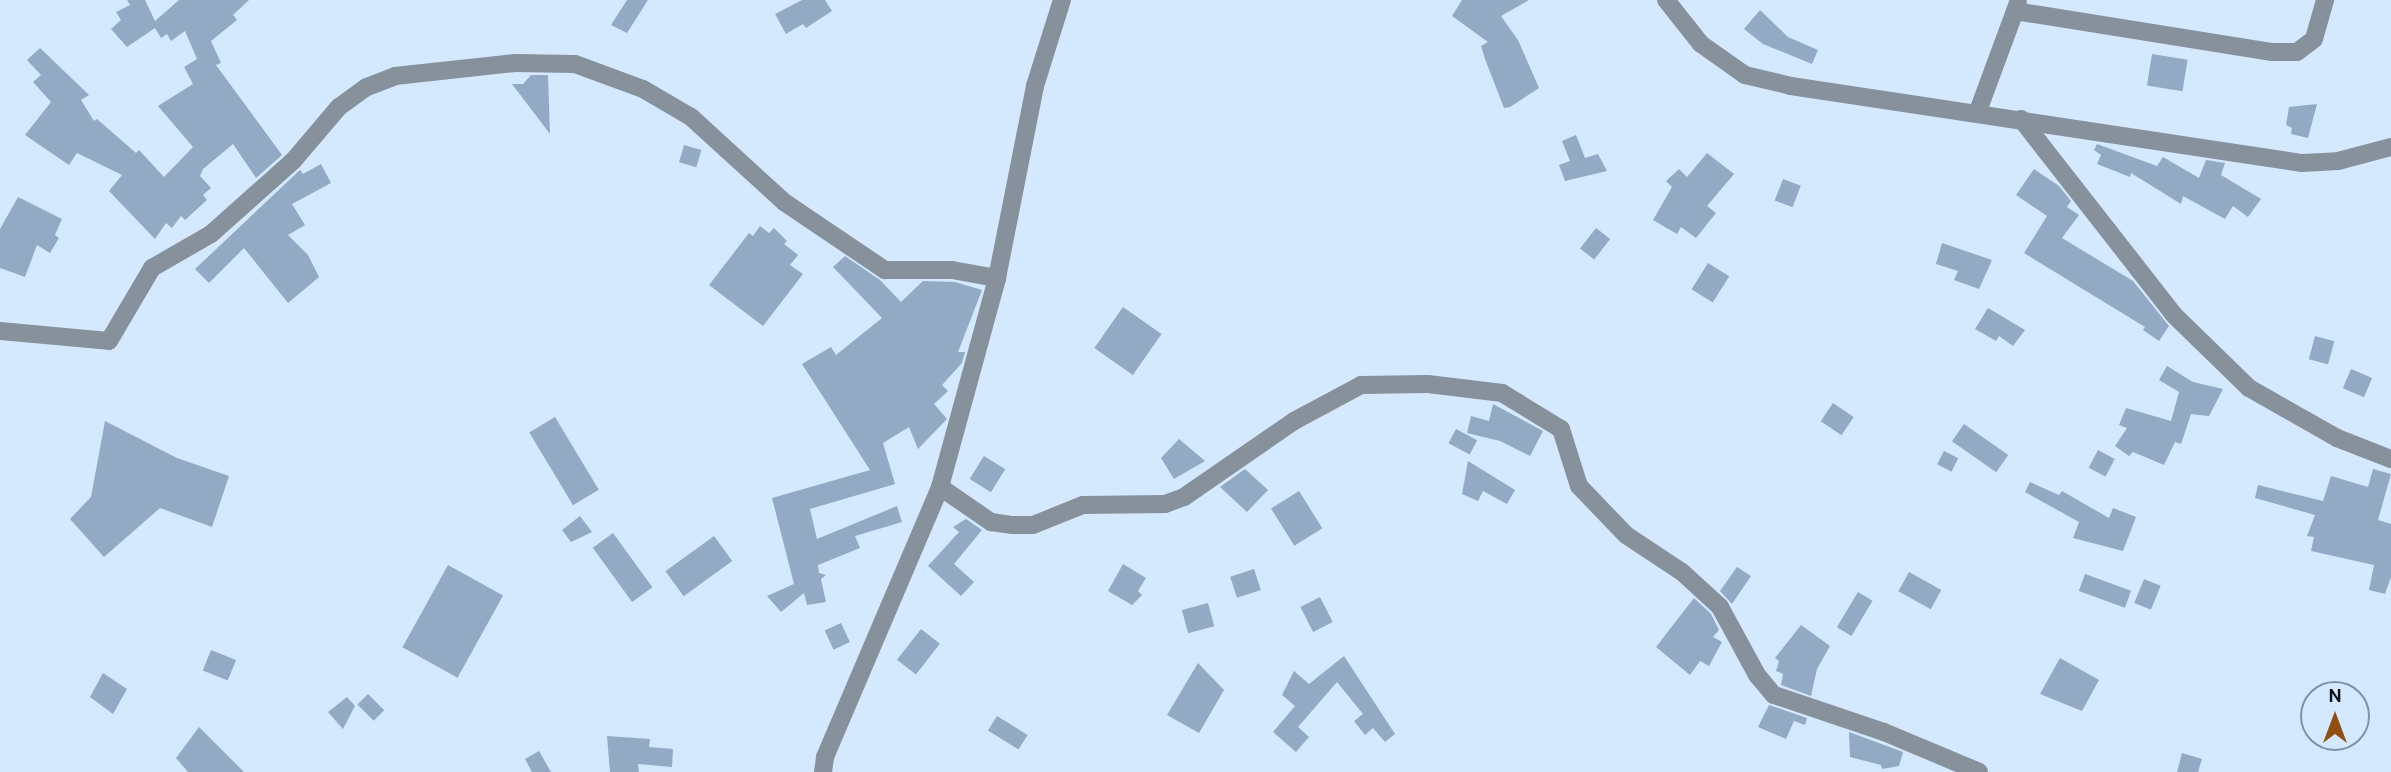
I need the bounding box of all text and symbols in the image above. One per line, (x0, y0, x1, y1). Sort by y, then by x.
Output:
north arrow (2300, 681, 2370, 751)
text: N (2328, 685, 2342, 709)

